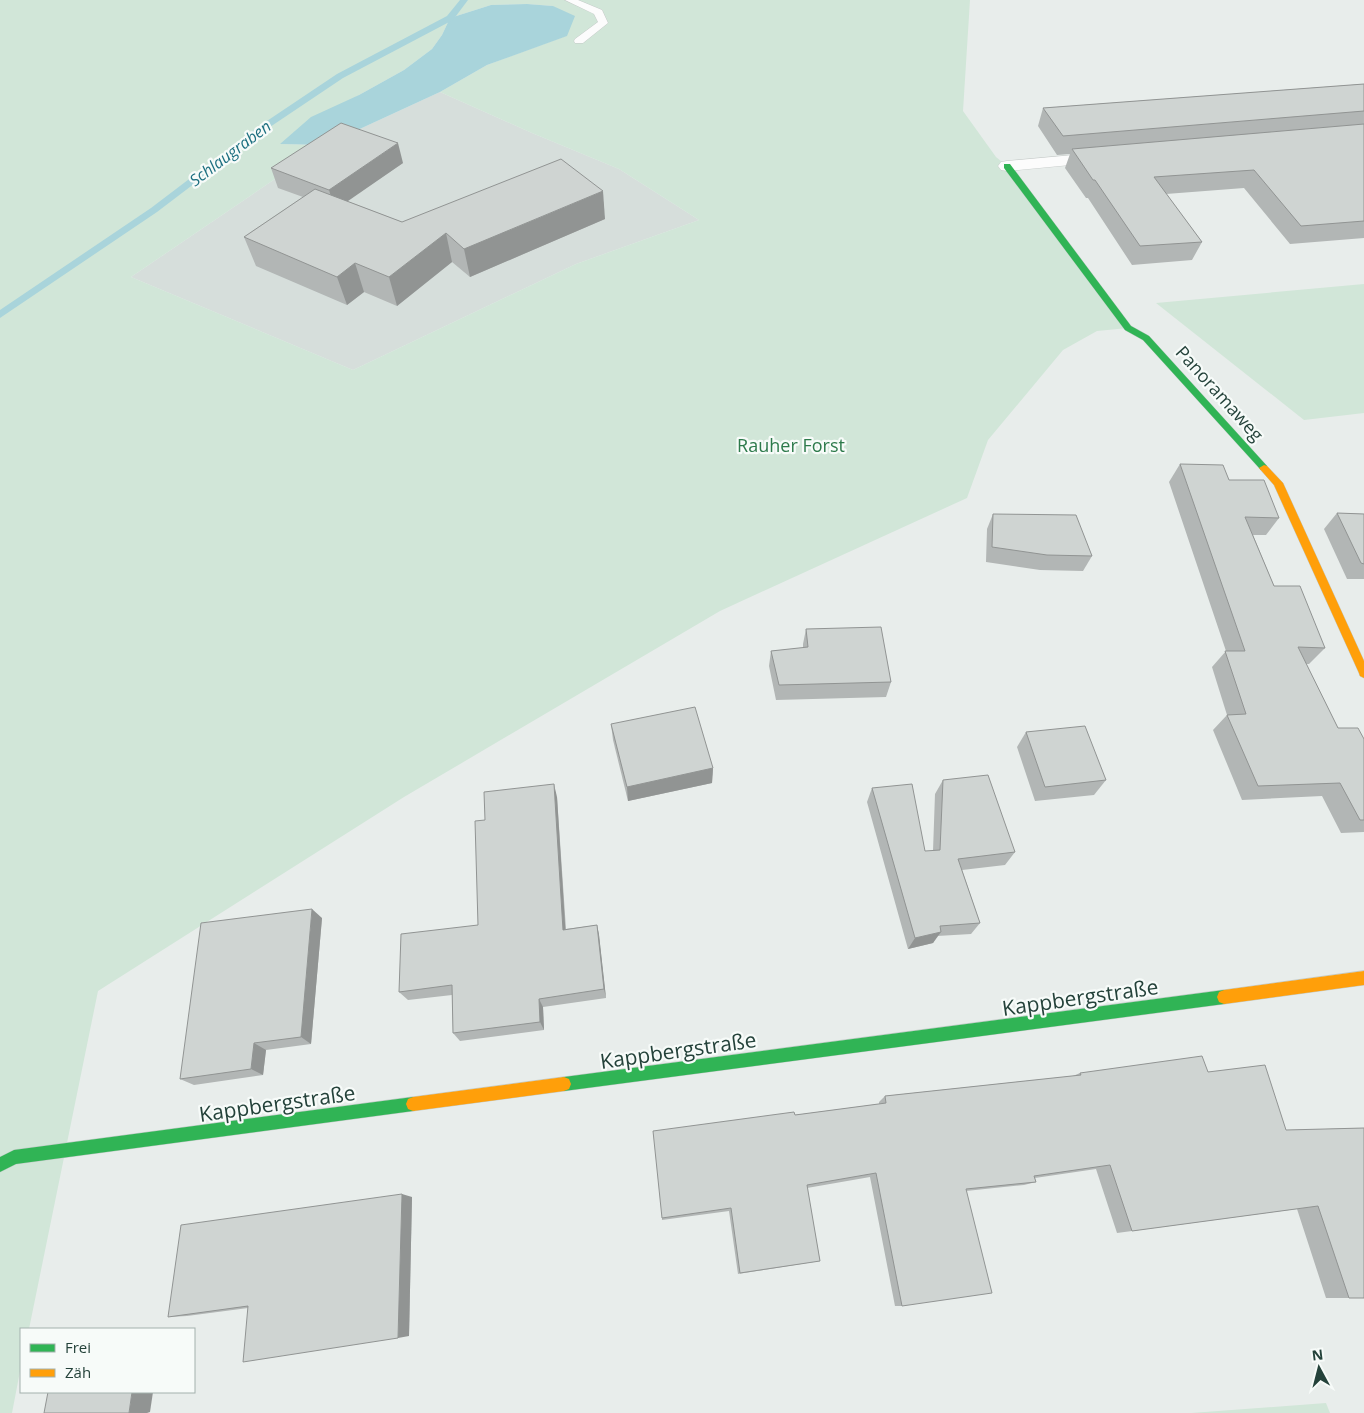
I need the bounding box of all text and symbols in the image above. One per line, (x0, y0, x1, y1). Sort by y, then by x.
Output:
water label: Schlaugraben (185, 115, 275, 191)
street label: Panoramaweg (1171, 340, 1269, 446)
park label: Rauher Forst (737, 433, 845, 457)
street label: Kappbergstraße (1000, 972, 1160, 1022)
street label: Kappbergstraße (598, 1025, 758, 1075)
street label: Kappbergstraße (197, 1078, 357, 1128)
legend (20, 1328, 195, 1393)
text: Frei (65, 1337, 91, 1357)
north arrow (1294, 1343, 1344, 1393)
text: N (1311, 1344, 1324, 1365)
text: Zäh (65, 1362, 91, 1382)

